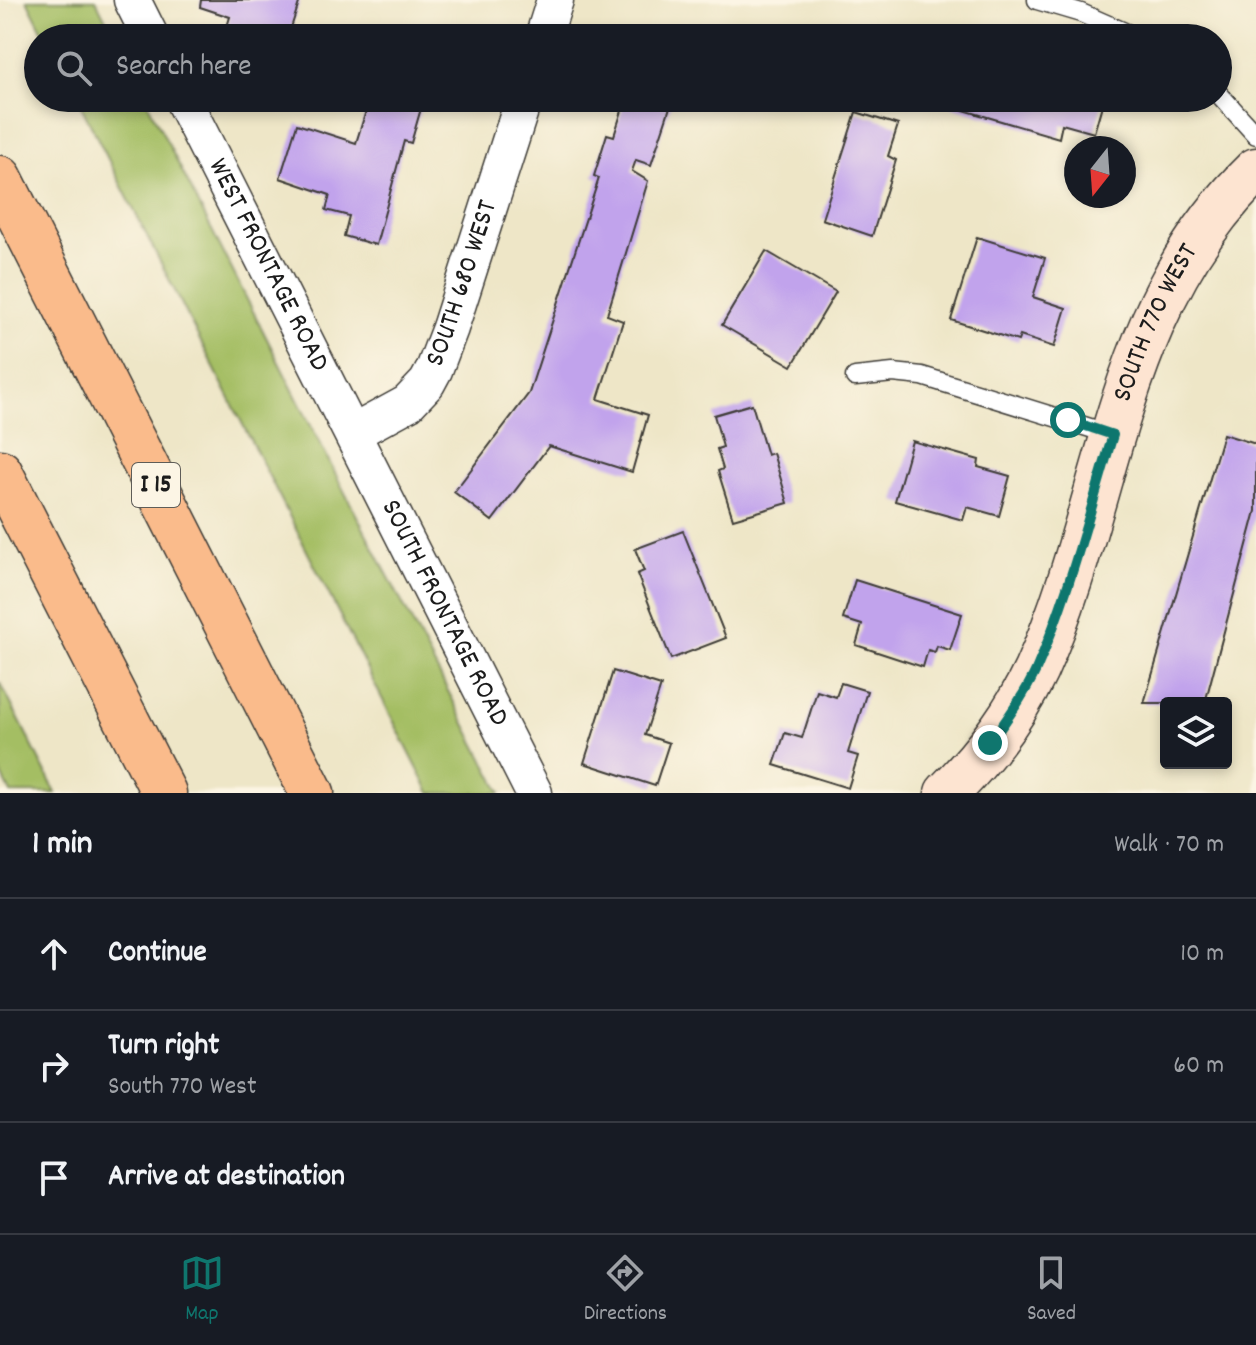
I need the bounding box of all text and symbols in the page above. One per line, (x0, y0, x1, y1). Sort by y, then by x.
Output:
search box (24, 24, 1232, 112)
icon: search (52, 46, 96, 90)
text: Search here (116, 47, 252, 90)
north arrow (1064, 136, 1136, 208)
street label: WEST FRONTAGE ROAD (196, 152, 338, 379)
street label: SOUTH 680 WEST (417, 196, 510, 373)
street label: SOUTH 770 WEST (1104, 237, 1210, 408)
route start (1050, 402, 1086, 438)
road number: I 15 (132, 463, 180, 507)
street label: SOUTH FRONTAGE ROAD (369, 493, 517, 734)
map controls (1160, 697, 1232, 769)
button: layers (1160, 697, 1232, 769)
route end (972, 725, 1008, 761)
text: 1 min (32, 821, 93, 870)
text: Walk · 70 m (1114, 827, 1224, 864)
icon: ahead (32, 932, 76, 976)
text: Continue (108, 933, 207, 976)
text: 10 m (1180, 936, 1224, 973)
text: Turn right (108, 1026, 219, 1069)
icon: right (32, 1044, 76, 1088)
text: 60 m (1173, 1048, 1224, 1085)
text: South 770 West (108, 1069, 257, 1106)
icon: arrive (32, 1156, 76, 1200)
text: Arrive at destination (108, 1157, 345, 1200)
tab: Map (180, 1251, 224, 1330)
tab: Directions (584, 1251, 667, 1330)
tab: Saved (1027, 1251, 1076, 1330)

